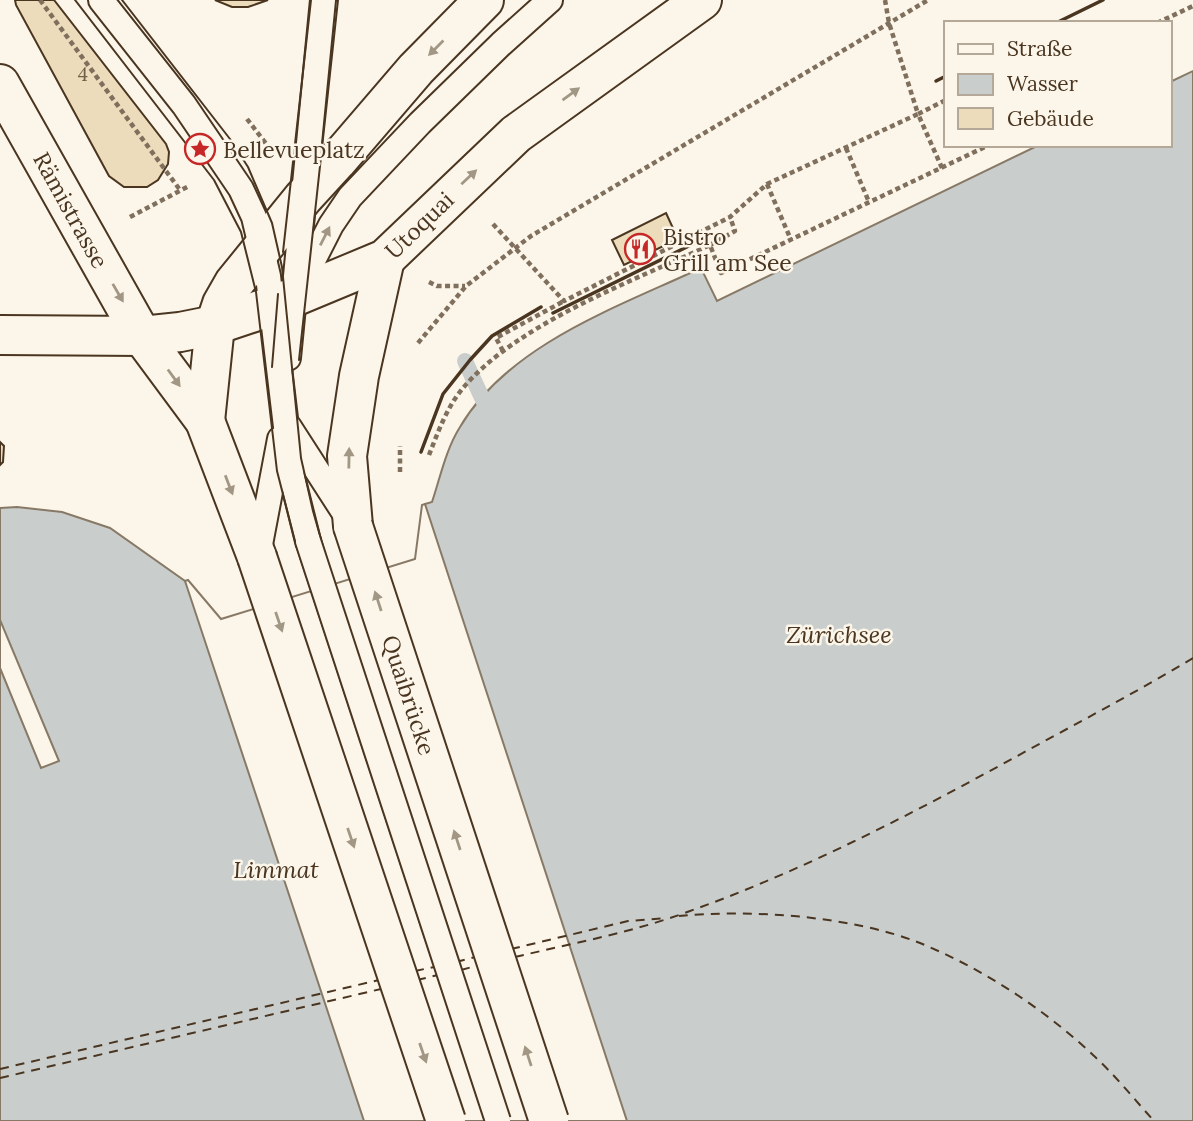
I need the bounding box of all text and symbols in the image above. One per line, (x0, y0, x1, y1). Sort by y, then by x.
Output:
legend (944, 21, 1172, 147)
text: Straße (1007, 35, 1072, 62)
one-way arrow (428, 40, 445, 56)
house number: 4 (78, 62, 88, 86)
text: Wasser (1007, 70, 1078, 97)
one-way arrow (562, 87, 580, 101)
text: Gebäude (1007, 105, 1094, 132)
place icon: Bellevueplatz (183, 132, 217, 166)
place label: Bellevueplatz (223, 135, 365, 164)
street label: Rämistrasse (27, 147, 115, 273)
one-way arrow (460, 170, 477, 186)
street label: Utoquai (378, 185, 460, 265)
place label: Bistro Grill am See (663, 222, 792, 277)
one-way arrow (319, 226, 331, 246)
restaurant icon: Bistro Grill am See (623, 232, 657, 266)
one-way arrow (112, 283, 124, 302)
one-way arrow (166, 369, 180, 387)
one-way arrow (343, 447, 354, 469)
one-way arrow (224, 474, 235, 495)
one-way arrow (372, 590, 383, 611)
one-way arrow (274, 612, 285, 633)
water label: Zürichsee (786, 619, 892, 650)
street label: Quaibrücke (376, 631, 442, 759)
one-way arrow (346, 827, 357, 848)
one-way arrow (451, 829, 461, 850)
water label: Limmat (233, 854, 319, 885)
one-way arrow (419, 1043, 429, 1064)
one-way arrow (522, 1046, 533, 1067)

